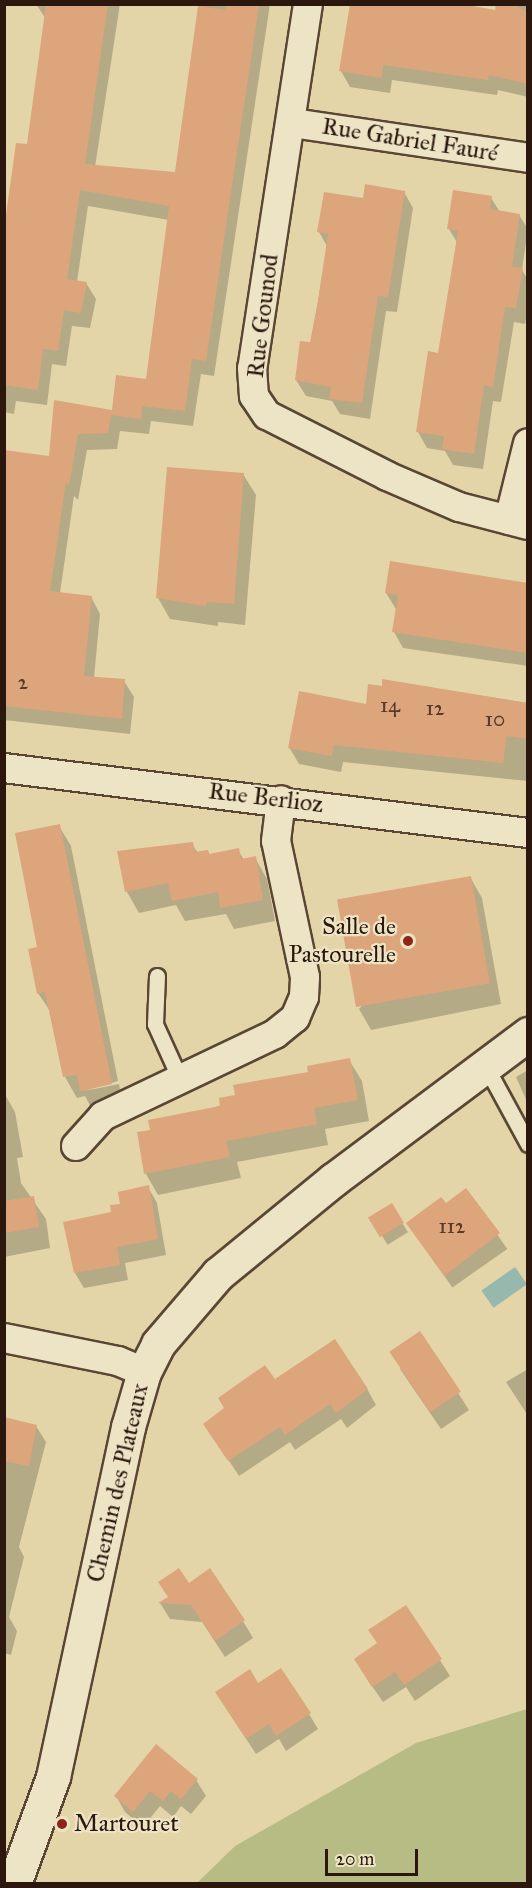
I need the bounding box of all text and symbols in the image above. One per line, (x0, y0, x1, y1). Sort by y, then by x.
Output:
street label: Rue Gabriel Fauré (320, 112, 500, 168)
street label: Rue Gounod (241, 252, 285, 380)
house number: 2 (18, 669, 28, 695)
house number: 14 (380, 692, 400, 718)
house number: 12 (426, 695, 444, 721)
house number: 10 (485, 706, 505, 732)
street label: Rue Berlioz (207, 777, 325, 819)
place label: Salle de Pastourelle (289, 913, 396, 969)
marker: Salle de Pastourelle (401, 934, 415, 948)
house number: 112 (439, 1213, 465, 1239)
street label: Chemin des Plateaux (81, 1381, 155, 1585)
place label: Martouret (74, 1810, 179, 1838)
marker: Martouret (55, 1817, 69, 1831)
scale bar (328, 1837, 421, 1875)
text: 20 m (336, 1848, 374, 1870)

